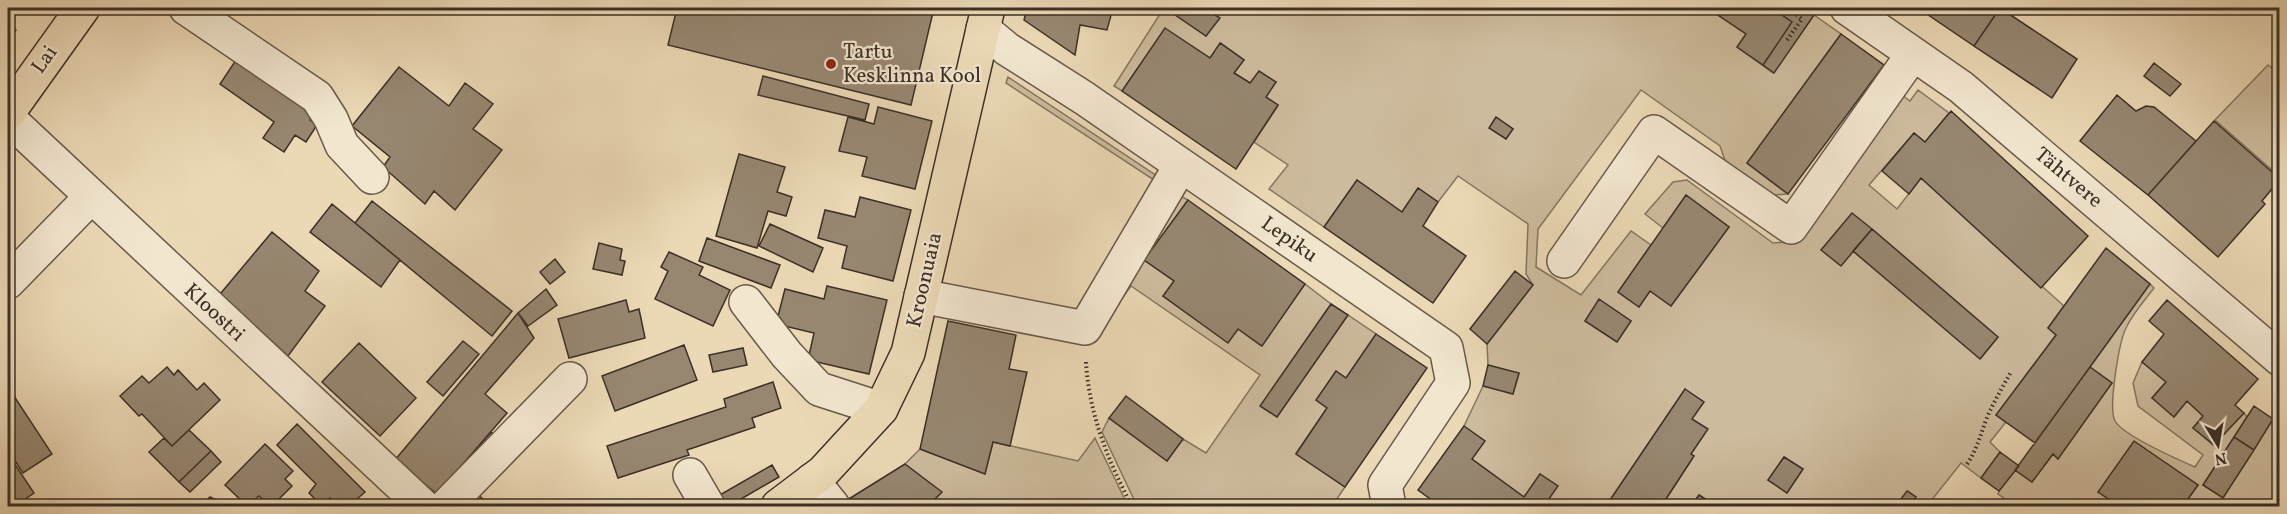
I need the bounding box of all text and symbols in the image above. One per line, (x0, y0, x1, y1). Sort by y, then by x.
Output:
place label: Tartu Kesklinna Kool (843, 38, 981, 91)
street label: Lai (25, 40, 65, 80)
marker: Tartu Kesklinna Kool (824, 57, 838, 71)
street label: Tähtvere (2028, 141, 2108, 215)
street label: Lepiku (1255, 210, 1323, 270)
street label: Kroonuaia (900, 229, 950, 331)
street label: Kloostri (177, 277, 251, 349)
north arrow (2188, 415, 2248, 475)
text: N (2212, 446, 2228, 470)

